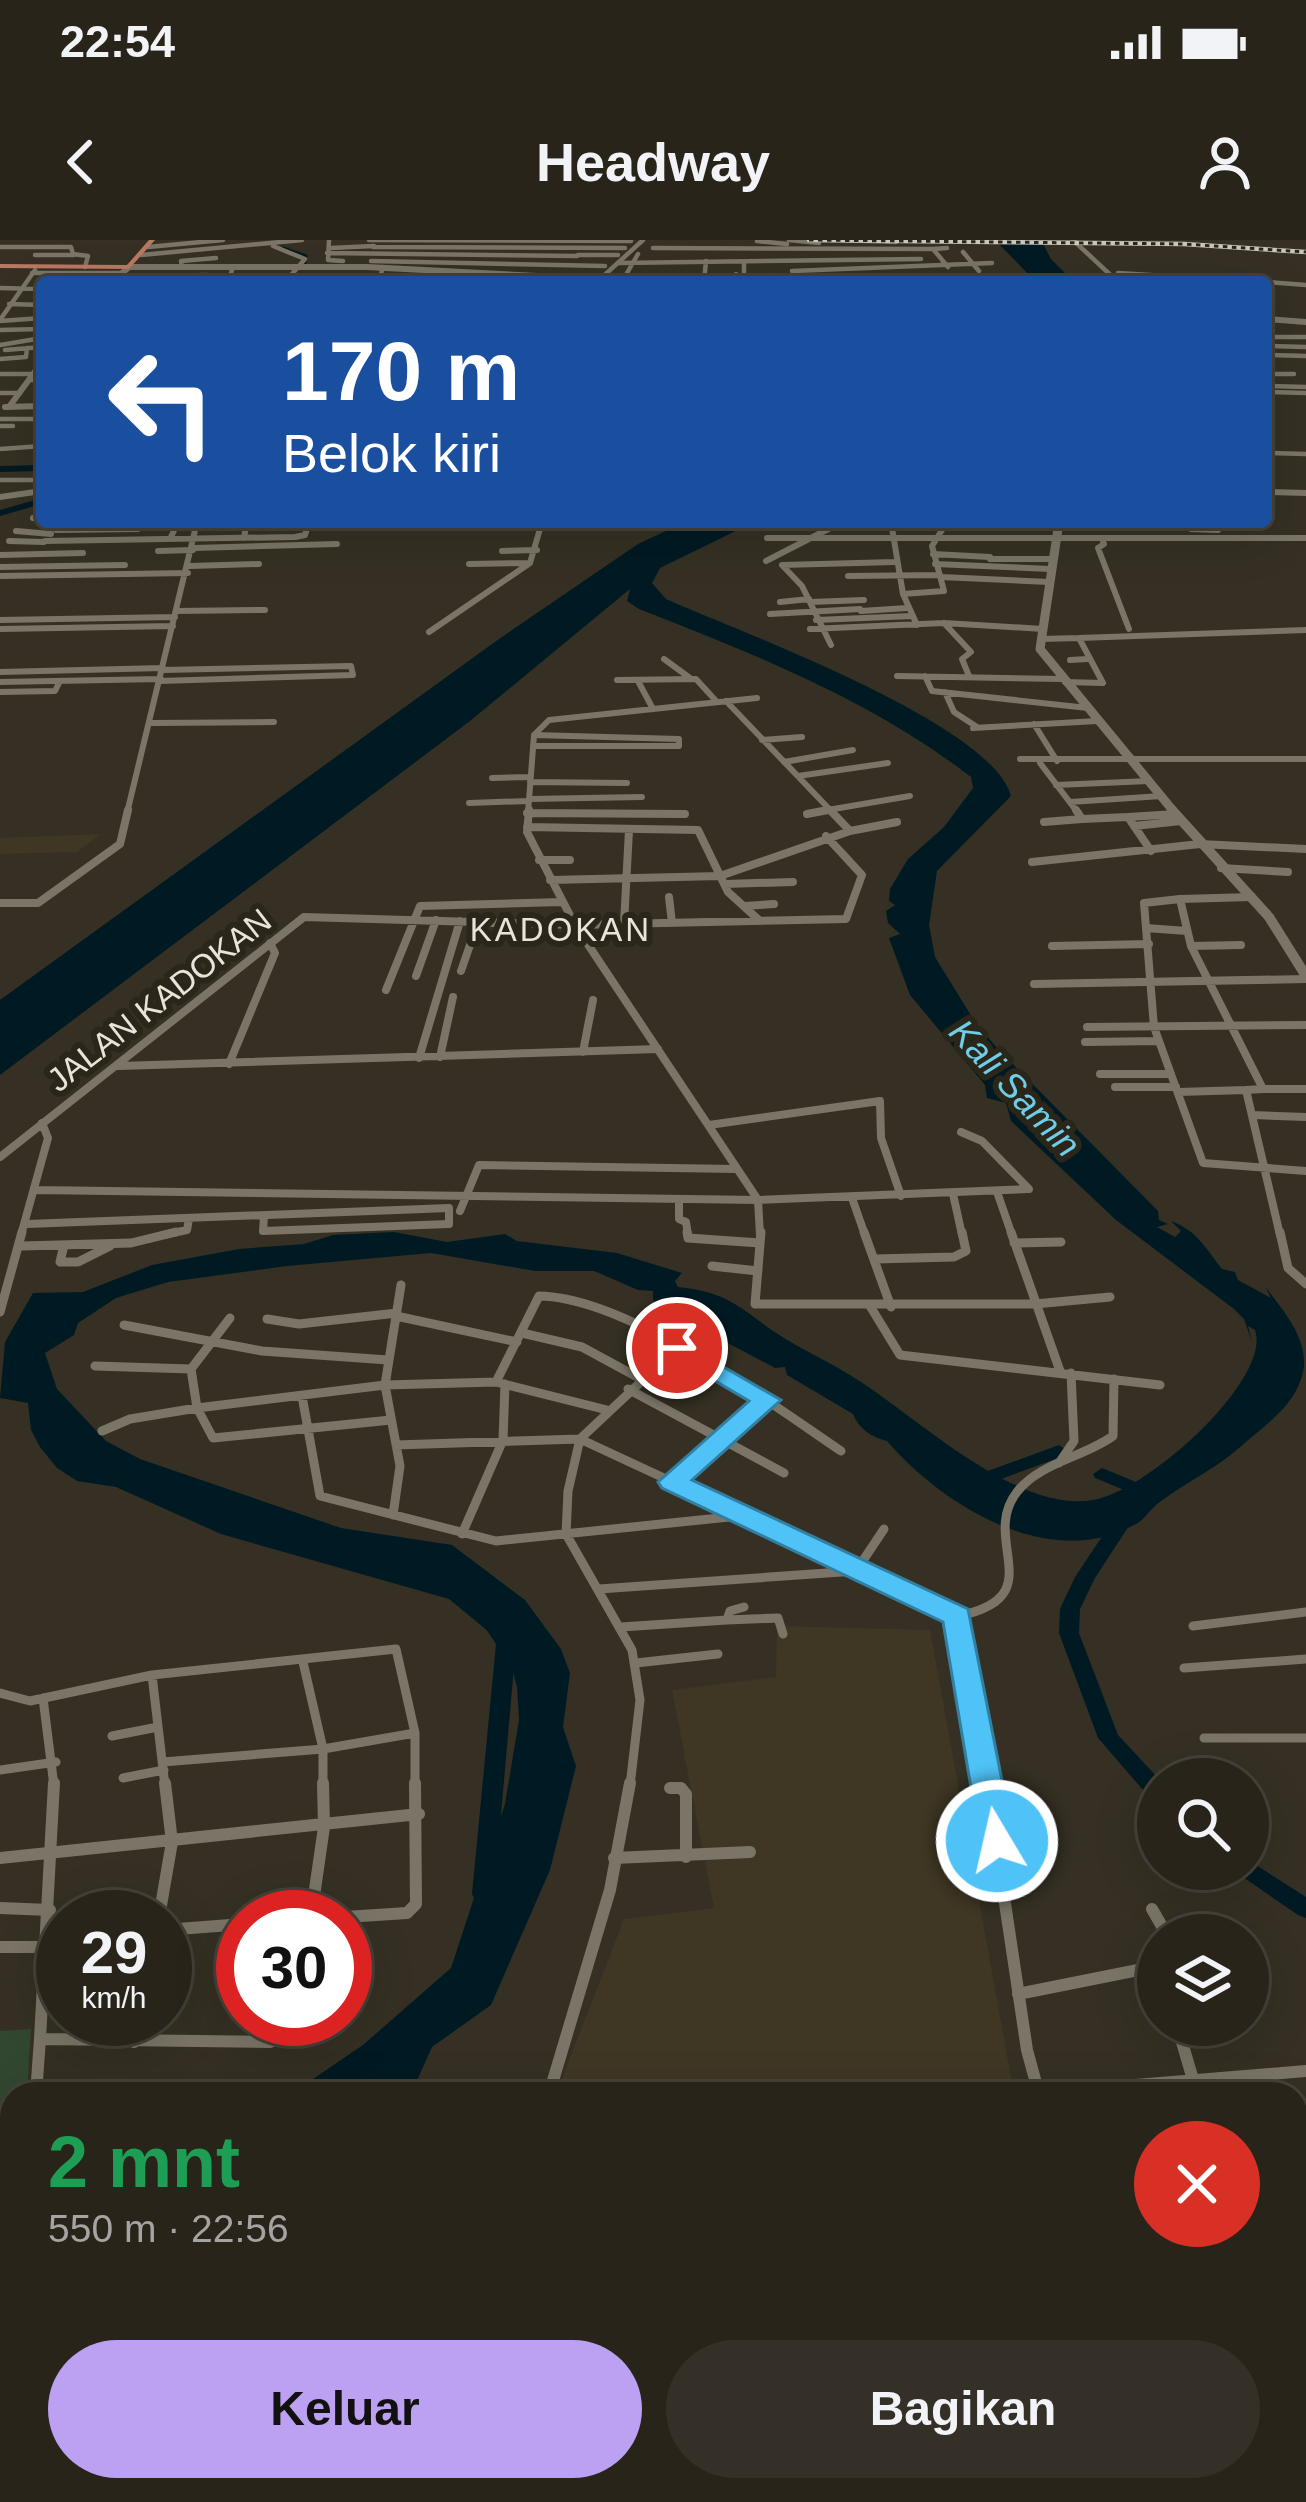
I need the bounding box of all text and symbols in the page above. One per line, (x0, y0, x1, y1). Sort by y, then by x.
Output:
text: 22:54 (60, 16, 175, 67)
icon: back (48, 129, 114, 195)
icon: person (1192, 129, 1258, 195)
text: Headway (536, 132, 770, 192)
icon: left (84, 324, 240, 480)
text: 170 m (282, 324, 520, 418)
text: Belok kiri (282, 423, 501, 483)
street label: JALAN KADOKAN (40, 901, 278, 1099)
district label: KADOKAN (470, 911, 652, 948)
water label: Kali Samin (941, 1011, 1089, 1165)
pin (626, 1297, 728, 1399)
icon: arrive (644, 1315, 710, 1381)
map controls (1137, 1758, 1269, 2046)
button: search (1137, 1758, 1269, 1890)
position arrow (934, 1778, 1060, 1904)
speed limit sign: 30 (216, 1890, 372, 2046)
button: layers (1137, 1914, 1269, 2046)
text: 29 (81, 1919, 147, 1986)
text: km/h (81, 1981, 147, 2014)
button: close (1134, 2121, 1260, 2247)
text: 2 mnt (48, 2122, 240, 2202)
text: 550 m · 22:56 (48, 2207, 289, 2250)
button: Keluar (48, 2340, 642, 2478)
button: Bagikan (666, 2340, 1260, 2478)

